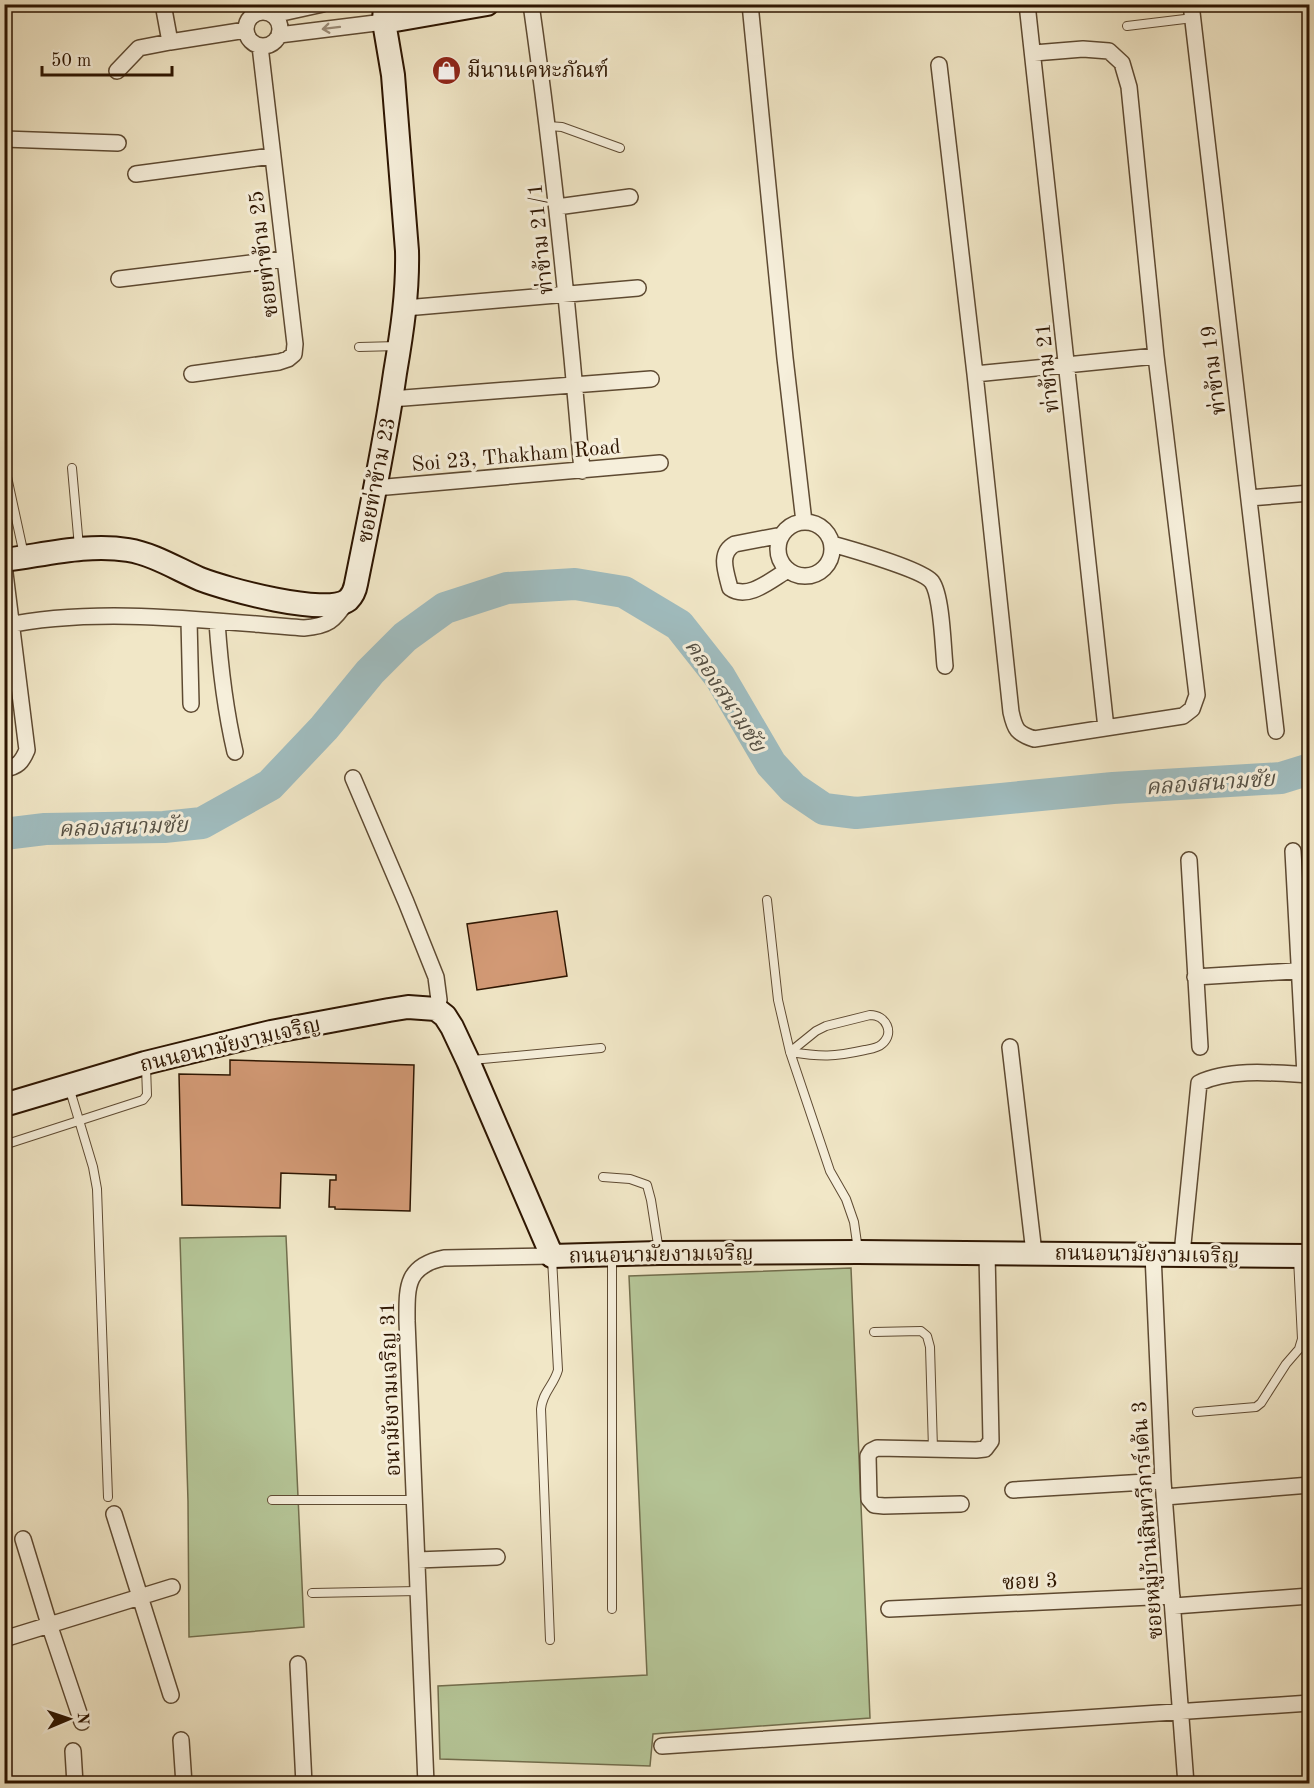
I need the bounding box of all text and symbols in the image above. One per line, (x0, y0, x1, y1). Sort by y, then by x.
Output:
one-way arrow (322, 23, 341, 34)
scale bar (42, 39, 172, 77)
text: 50 m (51, 52, 91, 70)
shop icon: มีนานเคหะภัณฑ์ (430, 54, 462, 86)
place label: มีนานเคหะภัณฑ์ (467, 57, 609, 82)
street label: ท่าข้าม 21/1 (522, 182, 558, 296)
street label: ซอยท่าข้าม 25 (243, 189, 283, 319)
street label: ท่าข้าม 21 (1030, 322, 1064, 414)
street label: ท่าข้าม 19 (1196, 324, 1230, 416)
street label: ซอยท่าข้าม 23 (352, 415, 400, 545)
street label: Soi 23, Thakham Road (411, 437, 622, 476)
water label: คลองสนามชัย (680, 635, 771, 758)
water label: คลองสนามชัย (1145, 767, 1277, 799)
water label: คลองสนามชัย (58, 814, 190, 841)
street label: ถนนอนามัยงามเจริญ (137, 1012, 323, 1076)
street label: ถนนอนามัยงามเจริญ (568, 1241, 754, 1268)
street label: ถนนอนามัยงามเจริญ (1054, 1241, 1240, 1268)
street label: อนามัยงามเจริญ 31 (376, 1301, 405, 1477)
street label: ซอยหมู่บ้าน่สินทวีการ์เด้น 3 (1126, 1400, 1168, 1640)
street label: ซอย 3 (1002, 1571, 1058, 1594)
north arrow (39, 1689, 99, 1749)
text: N (74, 1712, 90, 1726)

